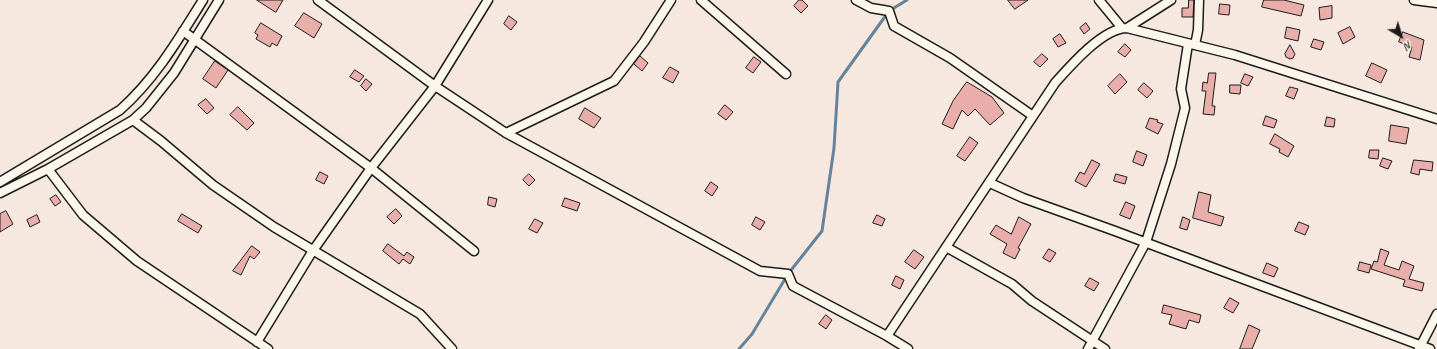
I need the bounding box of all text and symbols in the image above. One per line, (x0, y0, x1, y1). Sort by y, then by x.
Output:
north arrow (1381, 16, 1421, 56)
text: N (1401, 38, 1415, 53)

